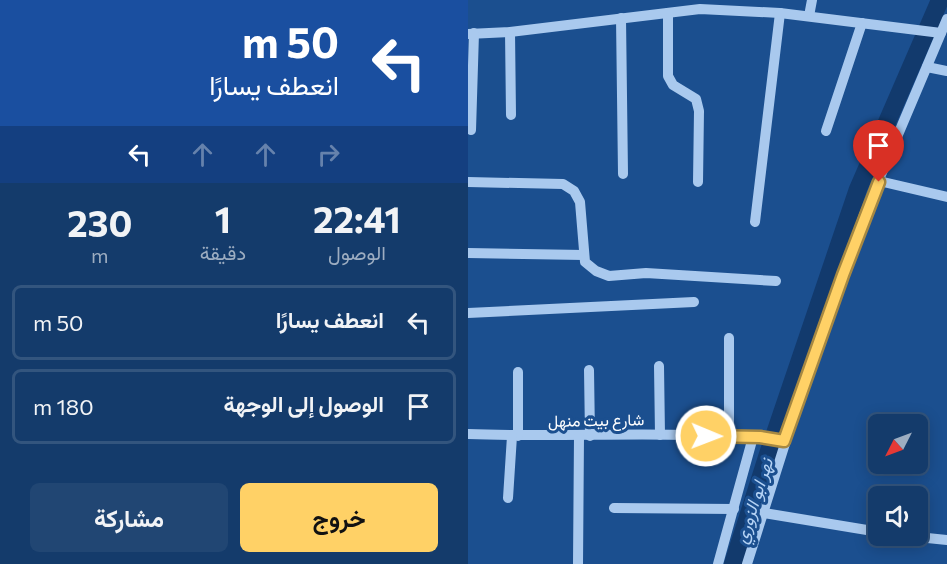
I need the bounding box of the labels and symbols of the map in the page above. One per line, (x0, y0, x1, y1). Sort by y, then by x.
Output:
pin (853, 120, 904, 182)
position arrow (674, 404, 738, 468)
street label: شارع بيت منهل (548, 409, 644, 433)
north arrow (868, 414, 928, 474)
water label: نهر ابو الزوري (729, 454, 782, 548)

